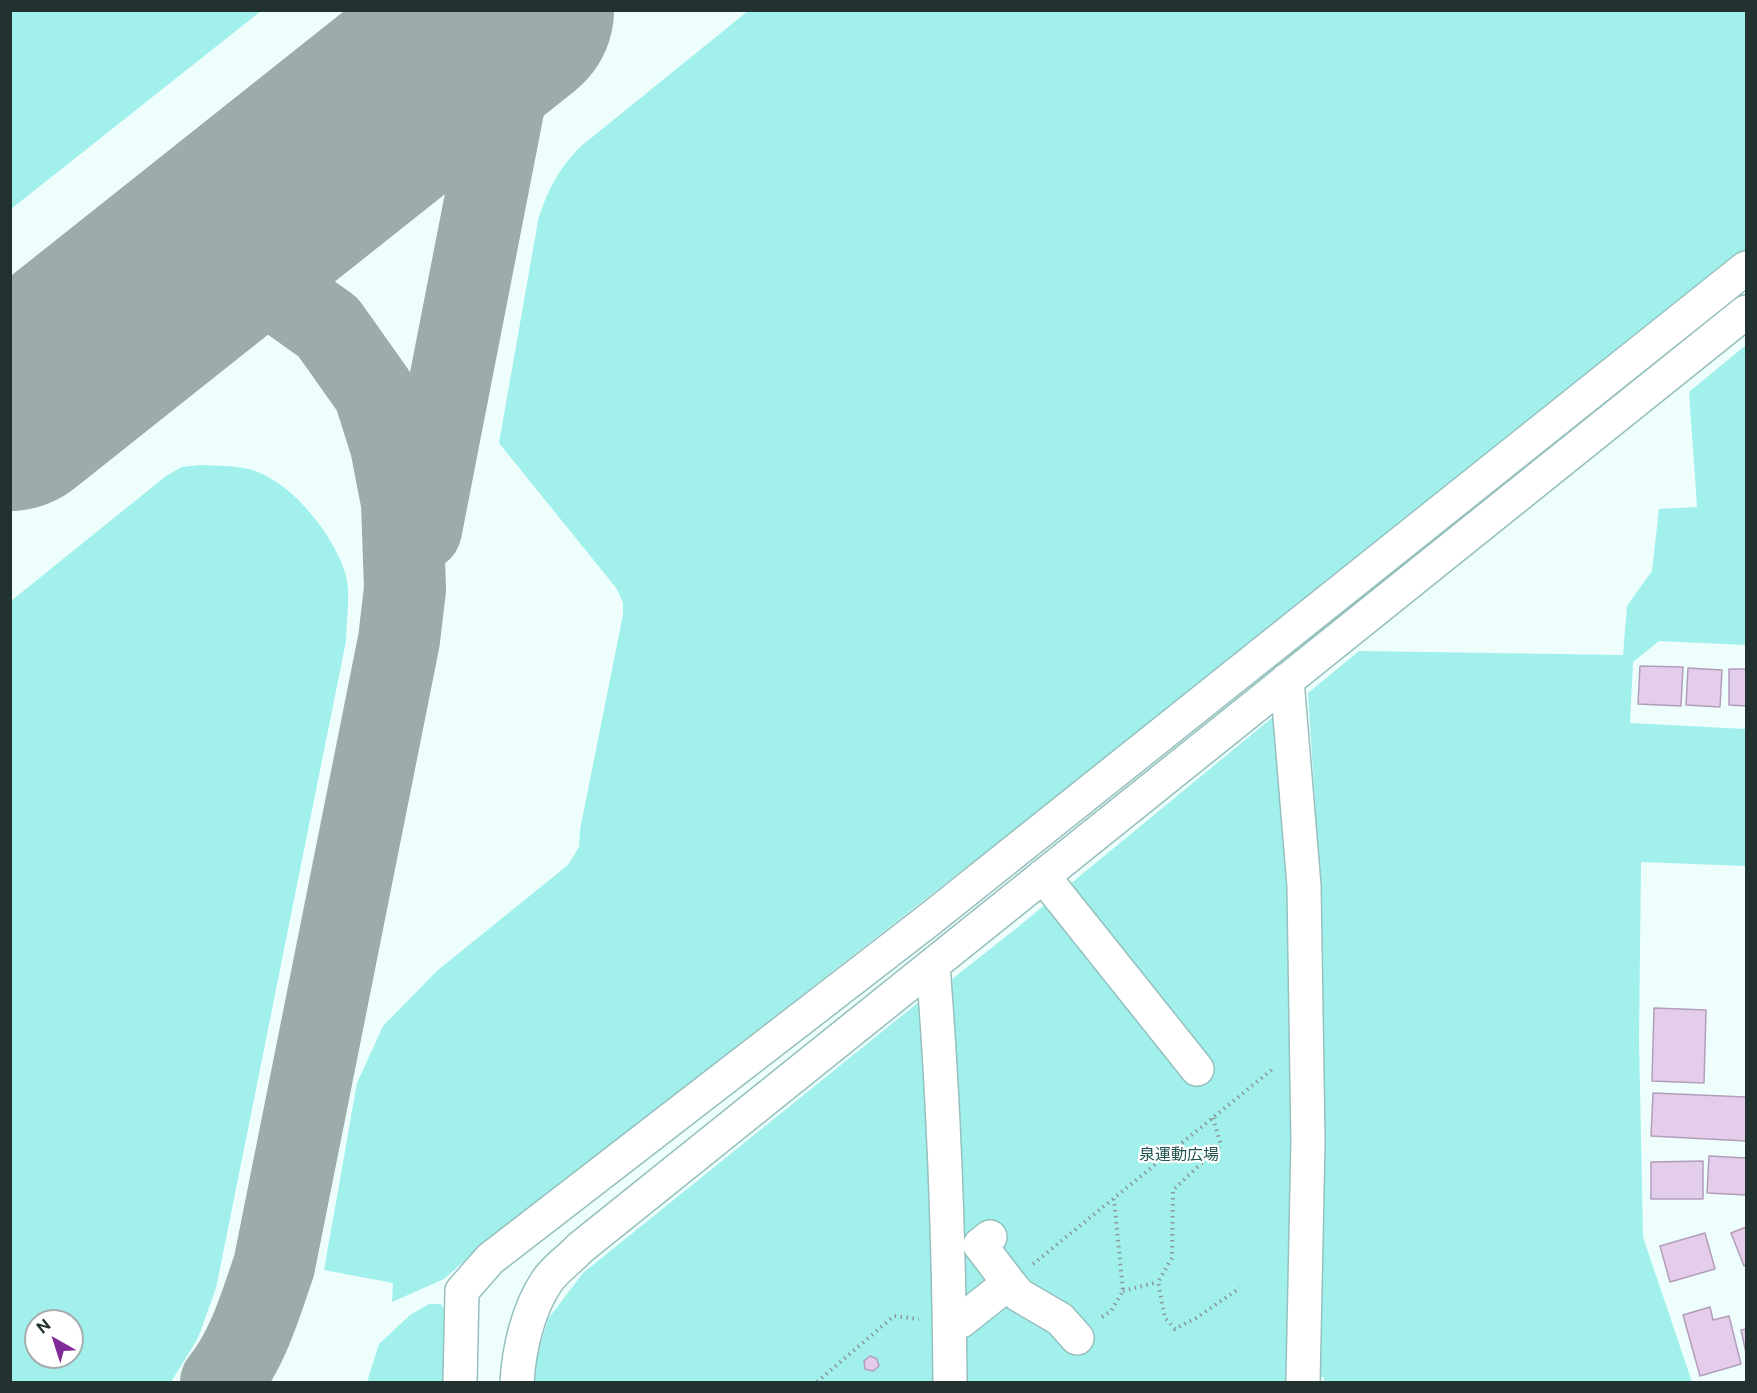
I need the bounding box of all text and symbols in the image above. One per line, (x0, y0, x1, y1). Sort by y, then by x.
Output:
park label: 泉運動広場 (1139, 1145, 1219, 1165)
north arrow (24, 1309, 84, 1369)
text: N (33, 1315, 54, 1338)

